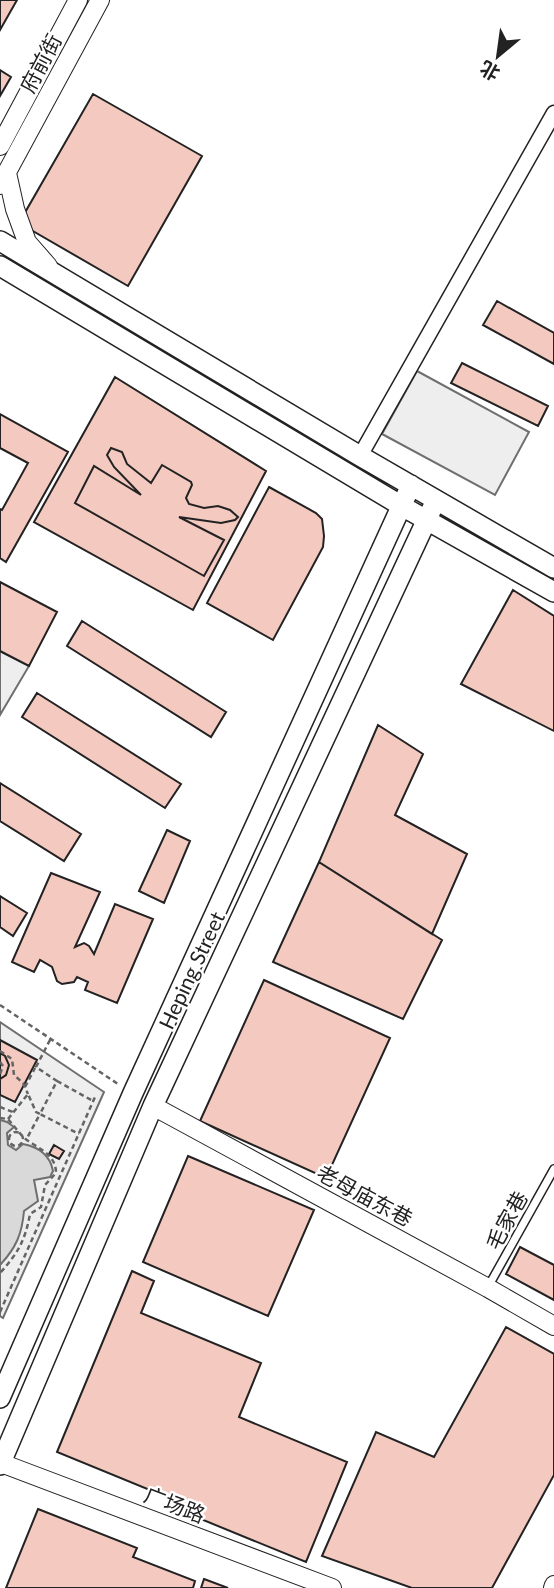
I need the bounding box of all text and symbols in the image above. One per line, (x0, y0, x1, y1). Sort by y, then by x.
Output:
north arrow (463, 21, 533, 91)
street label: 府前街 (14, 29, 66, 97)
text: 北 (476, 57, 503, 86)
street label: Heping Street (153, 907, 229, 1033)
street label: 老母庙东巷 (313, 1159, 417, 1231)
street label: 毛家巷 (480, 1186, 532, 1254)
street label: 广场路 (141, 1481, 209, 1527)

